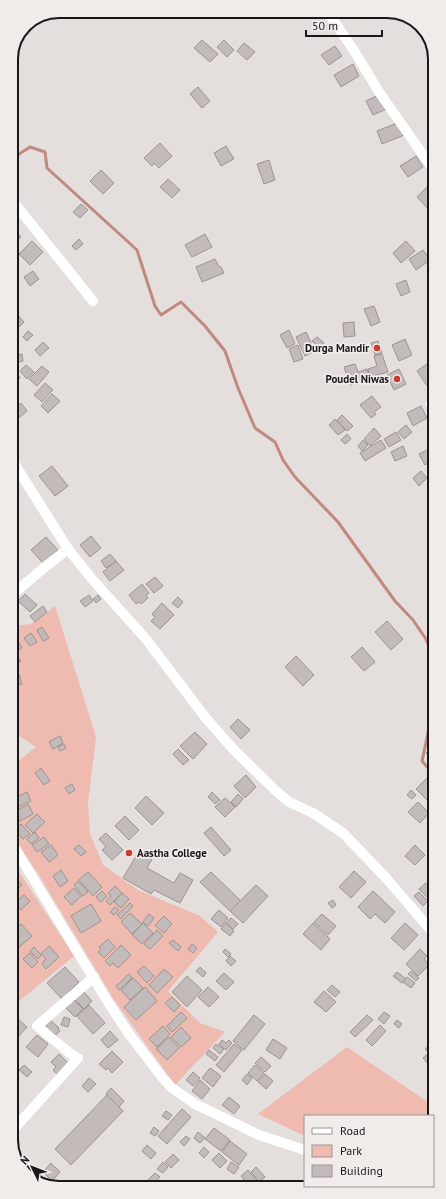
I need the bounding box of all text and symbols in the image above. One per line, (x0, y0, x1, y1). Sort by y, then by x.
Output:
scale bar (306, 12, 382, 38)
text: 50 m (312, 18, 338, 33)
place label: Durga Mandir (305, 341, 369, 355)
marker: Durga Mandir (372, 343, 382, 353)
place label: Poudel Niwas (326, 372, 389, 386)
marker: Poudel Niwas (392, 374, 402, 384)
place label: Aastha College (137, 846, 207, 860)
marker: Aastha College (124, 848, 134, 858)
legend (304, 1115, 434, 1187)
text: Road (340, 1123, 365, 1138)
text: Park (340, 1143, 362, 1158)
north arrow (12, 1147, 52, 1187)
text: N (17, 1153, 32, 1168)
text: Building (340, 1163, 383, 1178)

